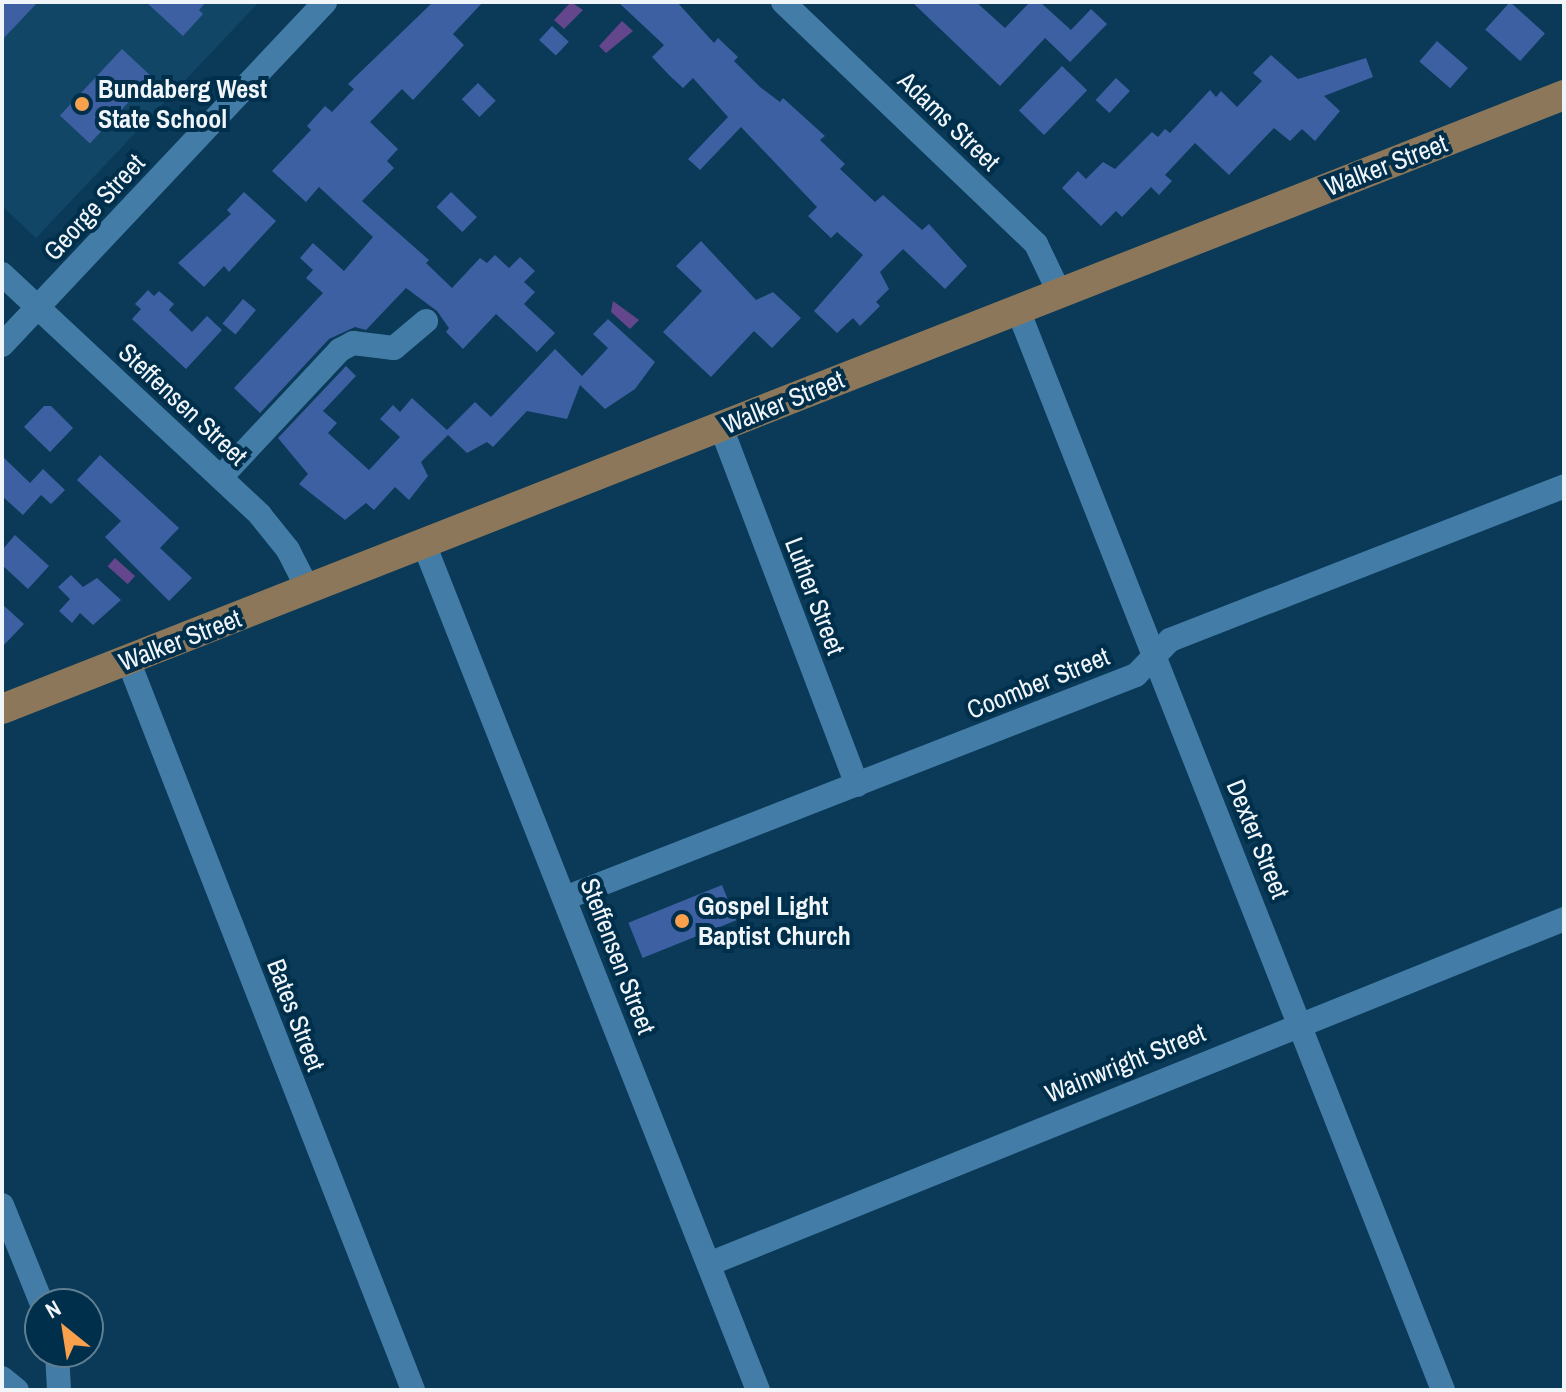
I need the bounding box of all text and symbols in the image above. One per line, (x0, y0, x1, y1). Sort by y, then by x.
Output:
street label: Adams Street (892, 65, 1006, 177)
place label: Bundaberg West State School (98, 73, 267, 134)
marker: Bundaberg West State School (73, 95, 91, 113)
street label: Walker Street (1320, 127, 1452, 203)
street label: George Street (37, 147, 151, 267)
street label: Steffensen Street (112, 337, 254, 471)
street label: Walker Street (718, 363, 848, 441)
street label: Luther Street (778, 533, 852, 659)
street label: Walker Street (114, 602, 246, 678)
street label: Coomber Street (962, 640, 1114, 726)
street label: Dexter Street (1220, 775, 1296, 903)
street label: Steffensen Street (574, 874, 662, 1038)
place label: Gospel Light Baptist Church (698, 890, 851, 952)
marker: Gospel Light Baptist Church (673, 912, 691, 930)
street label: Bates Street (260, 955, 332, 1075)
street label: Wainwright Street (1040, 1017, 1210, 1109)
north arrow (24, 1288, 104, 1368)
text: N (40, 1293, 66, 1325)

